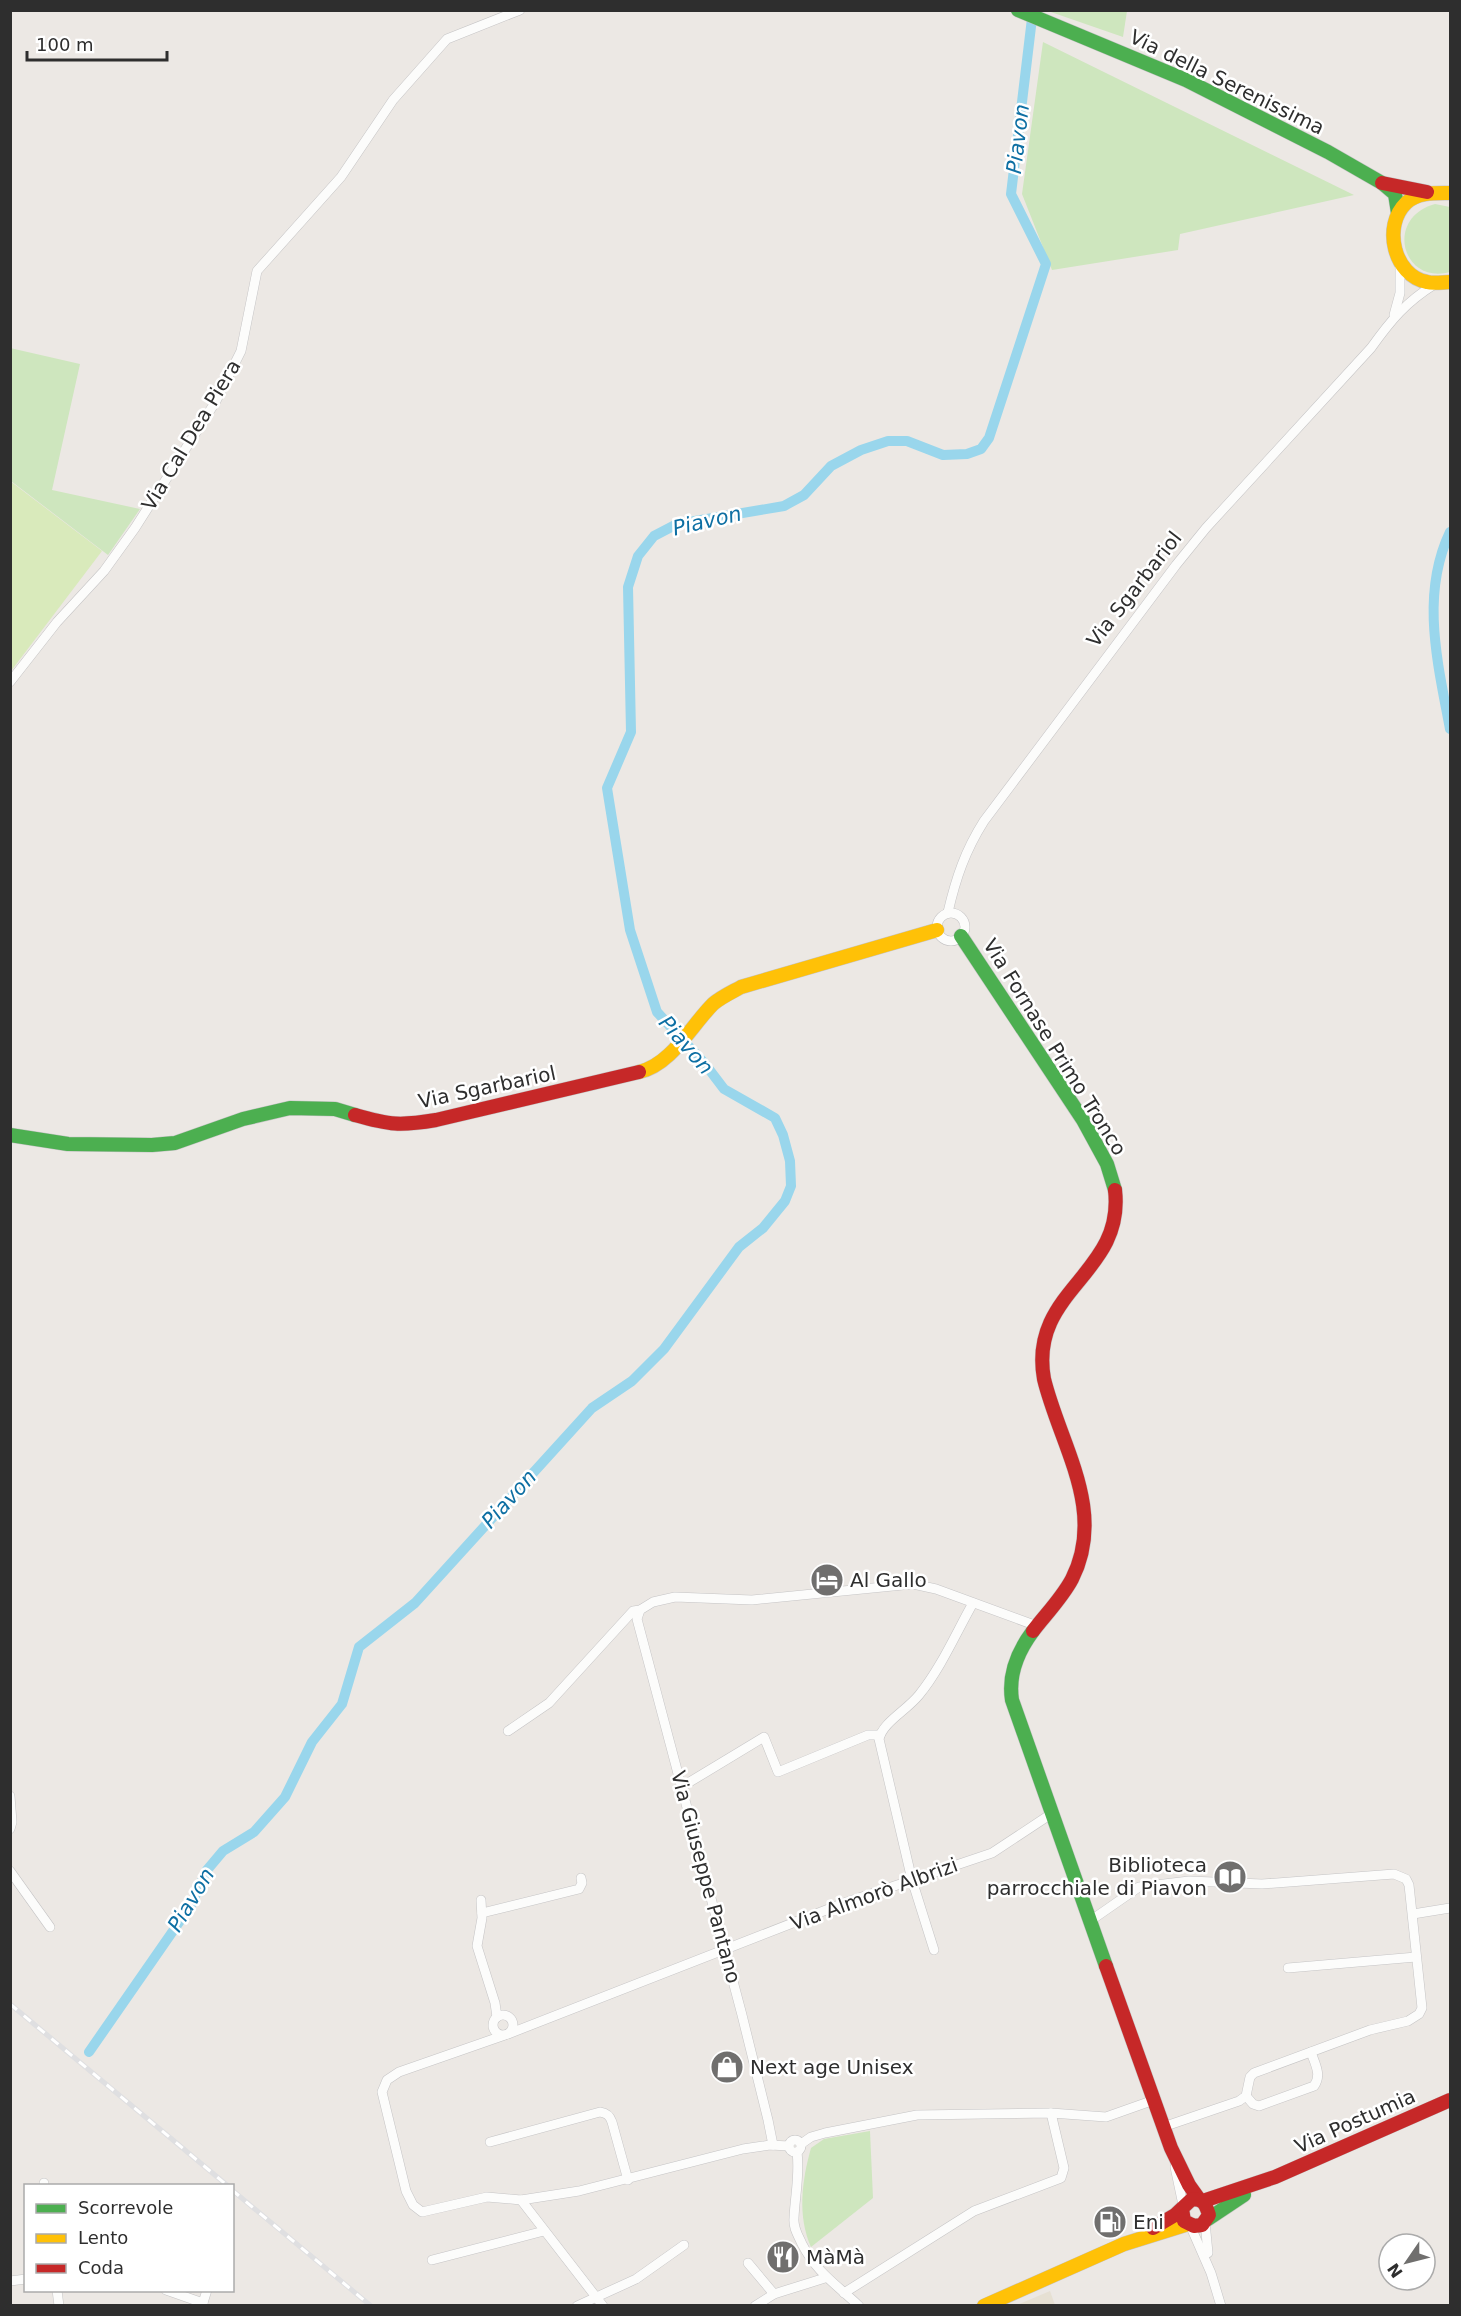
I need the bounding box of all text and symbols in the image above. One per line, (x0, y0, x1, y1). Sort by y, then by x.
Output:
scale bar (27, 24, 166, 62)
street label: Via della Serenissima (1126, 24, 1328, 140)
text: 100 m (36, 34, 94, 55)
water label: Piavon (1002, 103, 1034, 175)
street label: Via Cal Dea Piera (136, 355, 246, 515)
water label: Piavon (670, 501, 744, 541)
street label: Via Sgarbariol (1082, 527, 1186, 651)
street label: Via Fornase Primo Tronco (978, 934, 1132, 1160)
water label: Piavon (654, 1011, 718, 1079)
street label: Via Sgarbariol (416, 1061, 558, 1113)
water label: Piavon (477, 1465, 541, 1533)
hotel icon: Al Gallo (809, 1562, 845, 1598)
place label: Al Gallo (850, 1568, 927, 1592)
street label: Via Giuseppe Pantano (666, 1768, 746, 1986)
street label: Via Almorò Albrizi (787, 1853, 961, 1935)
place label: Biblioteca parrocchiale di Piavon (987, 1853, 1207, 1900)
library icon: Biblioteca parrocchiale di Piavon (1212, 1859, 1248, 1895)
water label: Piavon (163, 1864, 219, 1936)
shop icon: Next age Unisex (709, 2049, 745, 2085)
place label: Next age Unisex (750, 2055, 914, 2079)
street label: Via Postumia (1291, 2084, 1419, 2158)
legend (24, 2184, 234, 2292)
text: Scorrevole (78, 2197, 173, 2218)
fuel station icon: Eni (1092, 2204, 1128, 2240)
place label: Eni (1133, 2210, 1164, 2234)
text: Lento (78, 2227, 128, 2248)
north arrow (1377, 2232, 1437, 2292)
restaurant icon: MàMà (765, 2239, 801, 2275)
place label: MàMà (806, 2245, 865, 2269)
text: Coda (78, 2257, 124, 2278)
text: N (1384, 2259, 1407, 2281)

